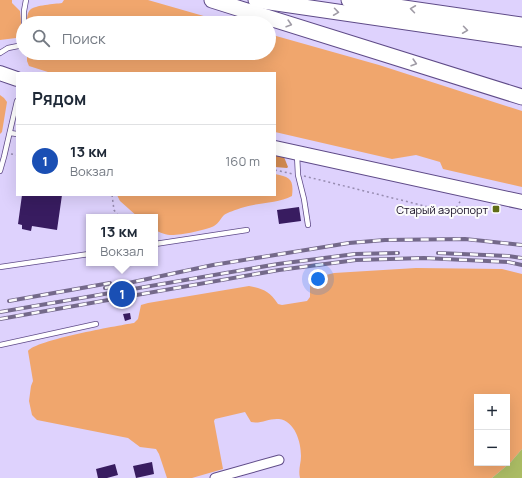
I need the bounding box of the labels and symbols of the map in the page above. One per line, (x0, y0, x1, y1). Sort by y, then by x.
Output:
one-way arrow (410, 5, 416, 14)
one-way arrow (333, 7, 339, 16)
one-way arrow (286, 20, 293, 28)
one-way arrow (462, 25, 468, 34)
one-way arrow (410, 58, 417, 67)
place label: Старый аэропорт (396, 202, 488, 217)
marker: Старый аэропорт (491, 204, 501, 214)
your location (308, 269, 328, 289)
pin: 1 (109, 279, 135, 309)

